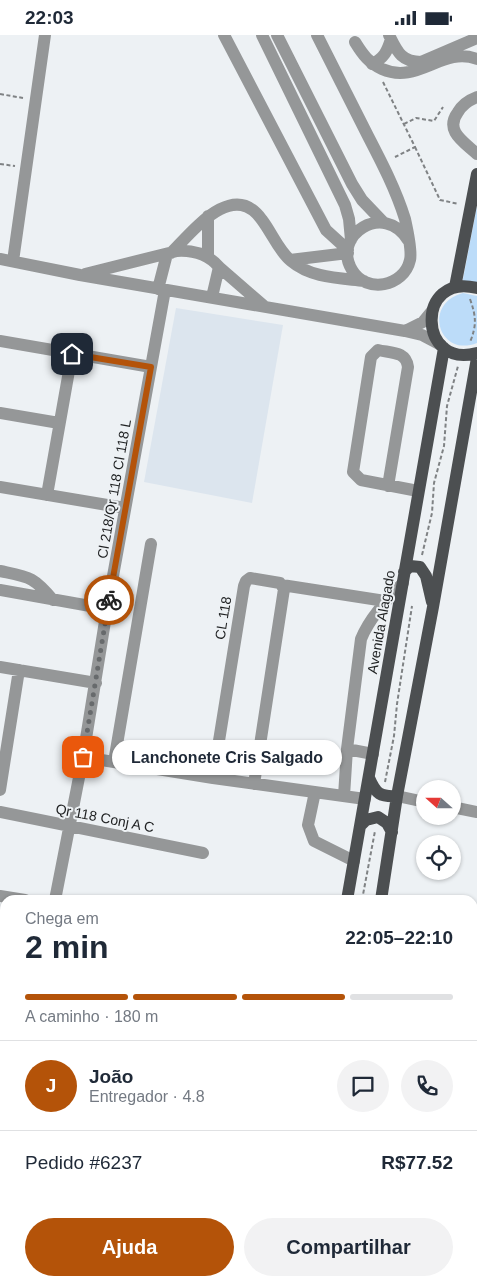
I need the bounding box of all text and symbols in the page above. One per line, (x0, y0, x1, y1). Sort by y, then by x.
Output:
text: 22:03 (25, 7, 74, 28)
pin (51, 333, 93, 375)
icon: home (58, 340, 86, 368)
street label: Cl 218/Qr 118 Cl 118 L (94, 418, 134, 560)
street label: Avenida Alagado (364, 569, 398, 675)
courier (84, 575, 134, 625)
icon: bike (95, 586, 123, 614)
street label: CL 118 (212, 595, 234, 641)
pin (62, 736, 104, 778)
callout: Lanchonete Cris Salgado (113, 739, 343, 775)
icon: bag (69, 743, 97, 771)
text: Lanchonete Cris Salgado (131, 749, 323, 766)
north arrow (416, 780, 461, 825)
map controls (416, 780, 461, 880)
street label: Qr 118 Conj A C (54, 801, 156, 835)
button: locate (416, 835, 461, 880)
text: Chega em (25, 910, 99, 927)
text: 22:05–22:10 (345, 927, 453, 948)
text: 2 min (25, 929, 109, 965)
text: A caminho · 180 m (25, 1008, 158, 1025)
button: chat (337, 1060, 389, 1112)
button: phone (401, 1060, 453, 1112)
text: João (89, 1066, 133, 1087)
text: J (46, 1075, 56, 1096)
text: Entregador · 4.8 (89, 1088, 205, 1105)
text: Pedido #6237 (25, 1152, 142, 1173)
text: R$77.52 (381, 1152, 453, 1173)
button: Ajuda (25, 1218, 234, 1276)
button: Compartilhar (244, 1218, 453, 1276)

